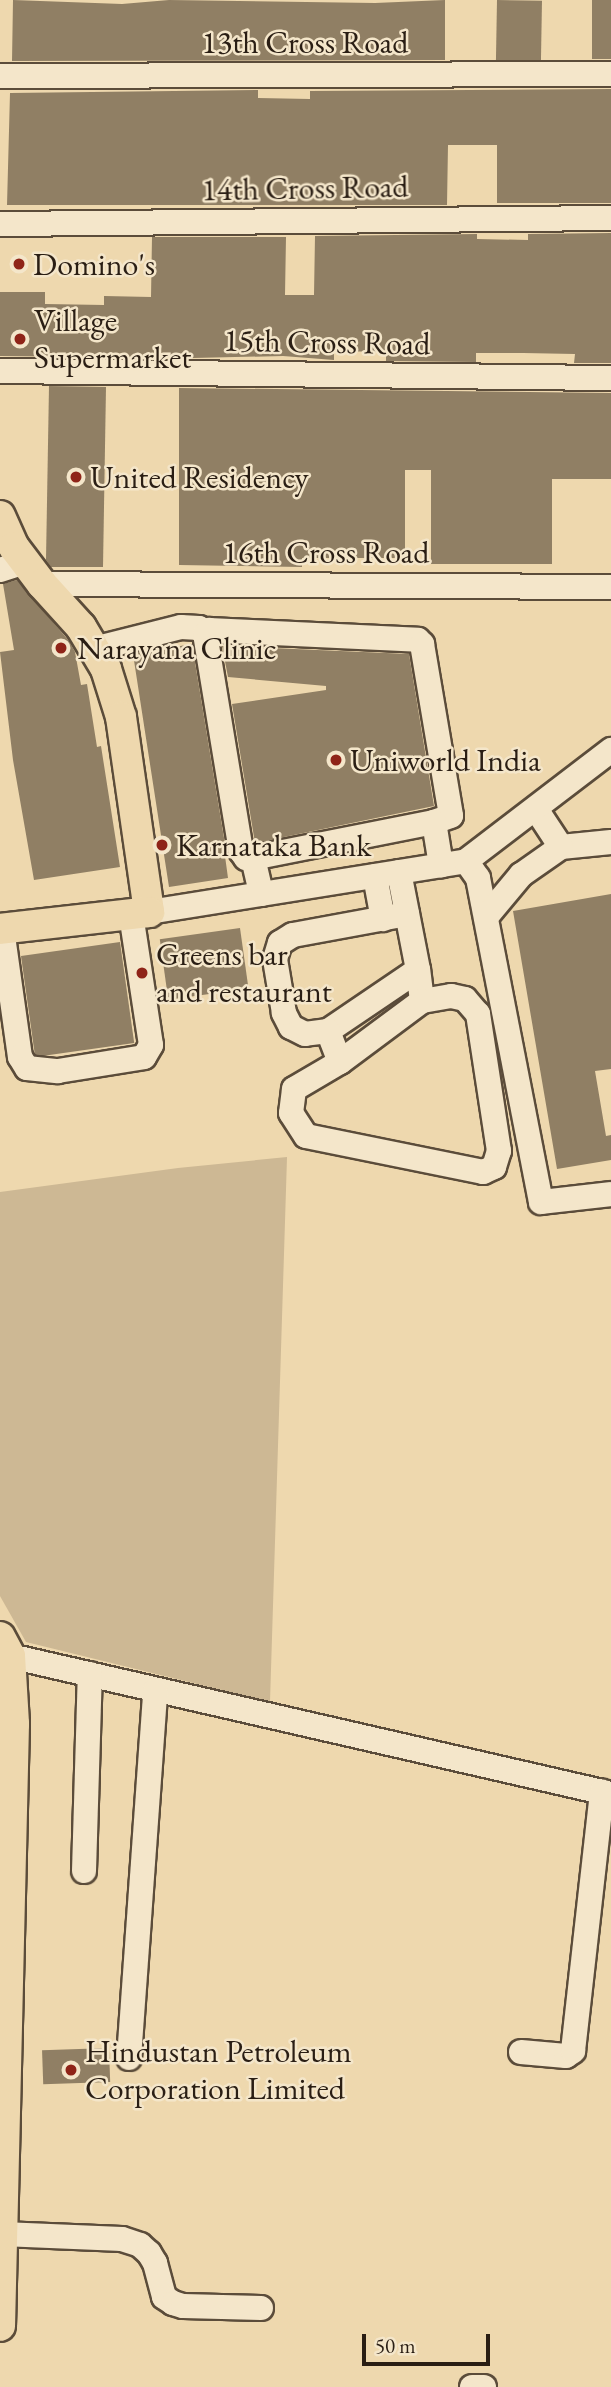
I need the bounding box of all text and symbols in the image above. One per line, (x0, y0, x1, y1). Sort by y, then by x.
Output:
street label: 13th Cross Road (202, 23, 408, 61)
street label: 14th Cross Road (201, 167, 409, 209)
place label: Domino's (33, 245, 155, 283)
marker: Domino's (11, 256, 27, 272)
place label: Village Supermarket (34, 302, 191, 377)
street label: 15th Cross Road (223, 321, 431, 363)
marker: Village Supermarket (12, 331, 28, 347)
place label: United Residency (90, 458, 309, 496)
marker: United Residency (68, 469, 84, 485)
street label: 16th Cross Road (223, 533, 429, 571)
place label: Narayana Clinic (77, 629, 277, 667)
marker: Narayana Clinic (51, 638, 71, 658)
place label: Uniworld India (350, 741, 541, 779)
marker: Uniworld India (328, 752, 344, 768)
place label: Karnataka Bank (176, 826, 371, 864)
marker: Karnataka Bank (154, 837, 170, 853)
place label: Greens bar and restaurant (156, 936, 332, 1011)
marker: Greens bar and restaurant (134, 965, 150, 981)
place label: Hindustan Petroleum Corporation Limited (85, 2033, 352, 2108)
marker: Hindustan Petroleum Corporation Limited (63, 2062, 79, 2078)
scale bar (366, 2320, 494, 2364)
text: 50 m (375, 2332, 416, 2359)

